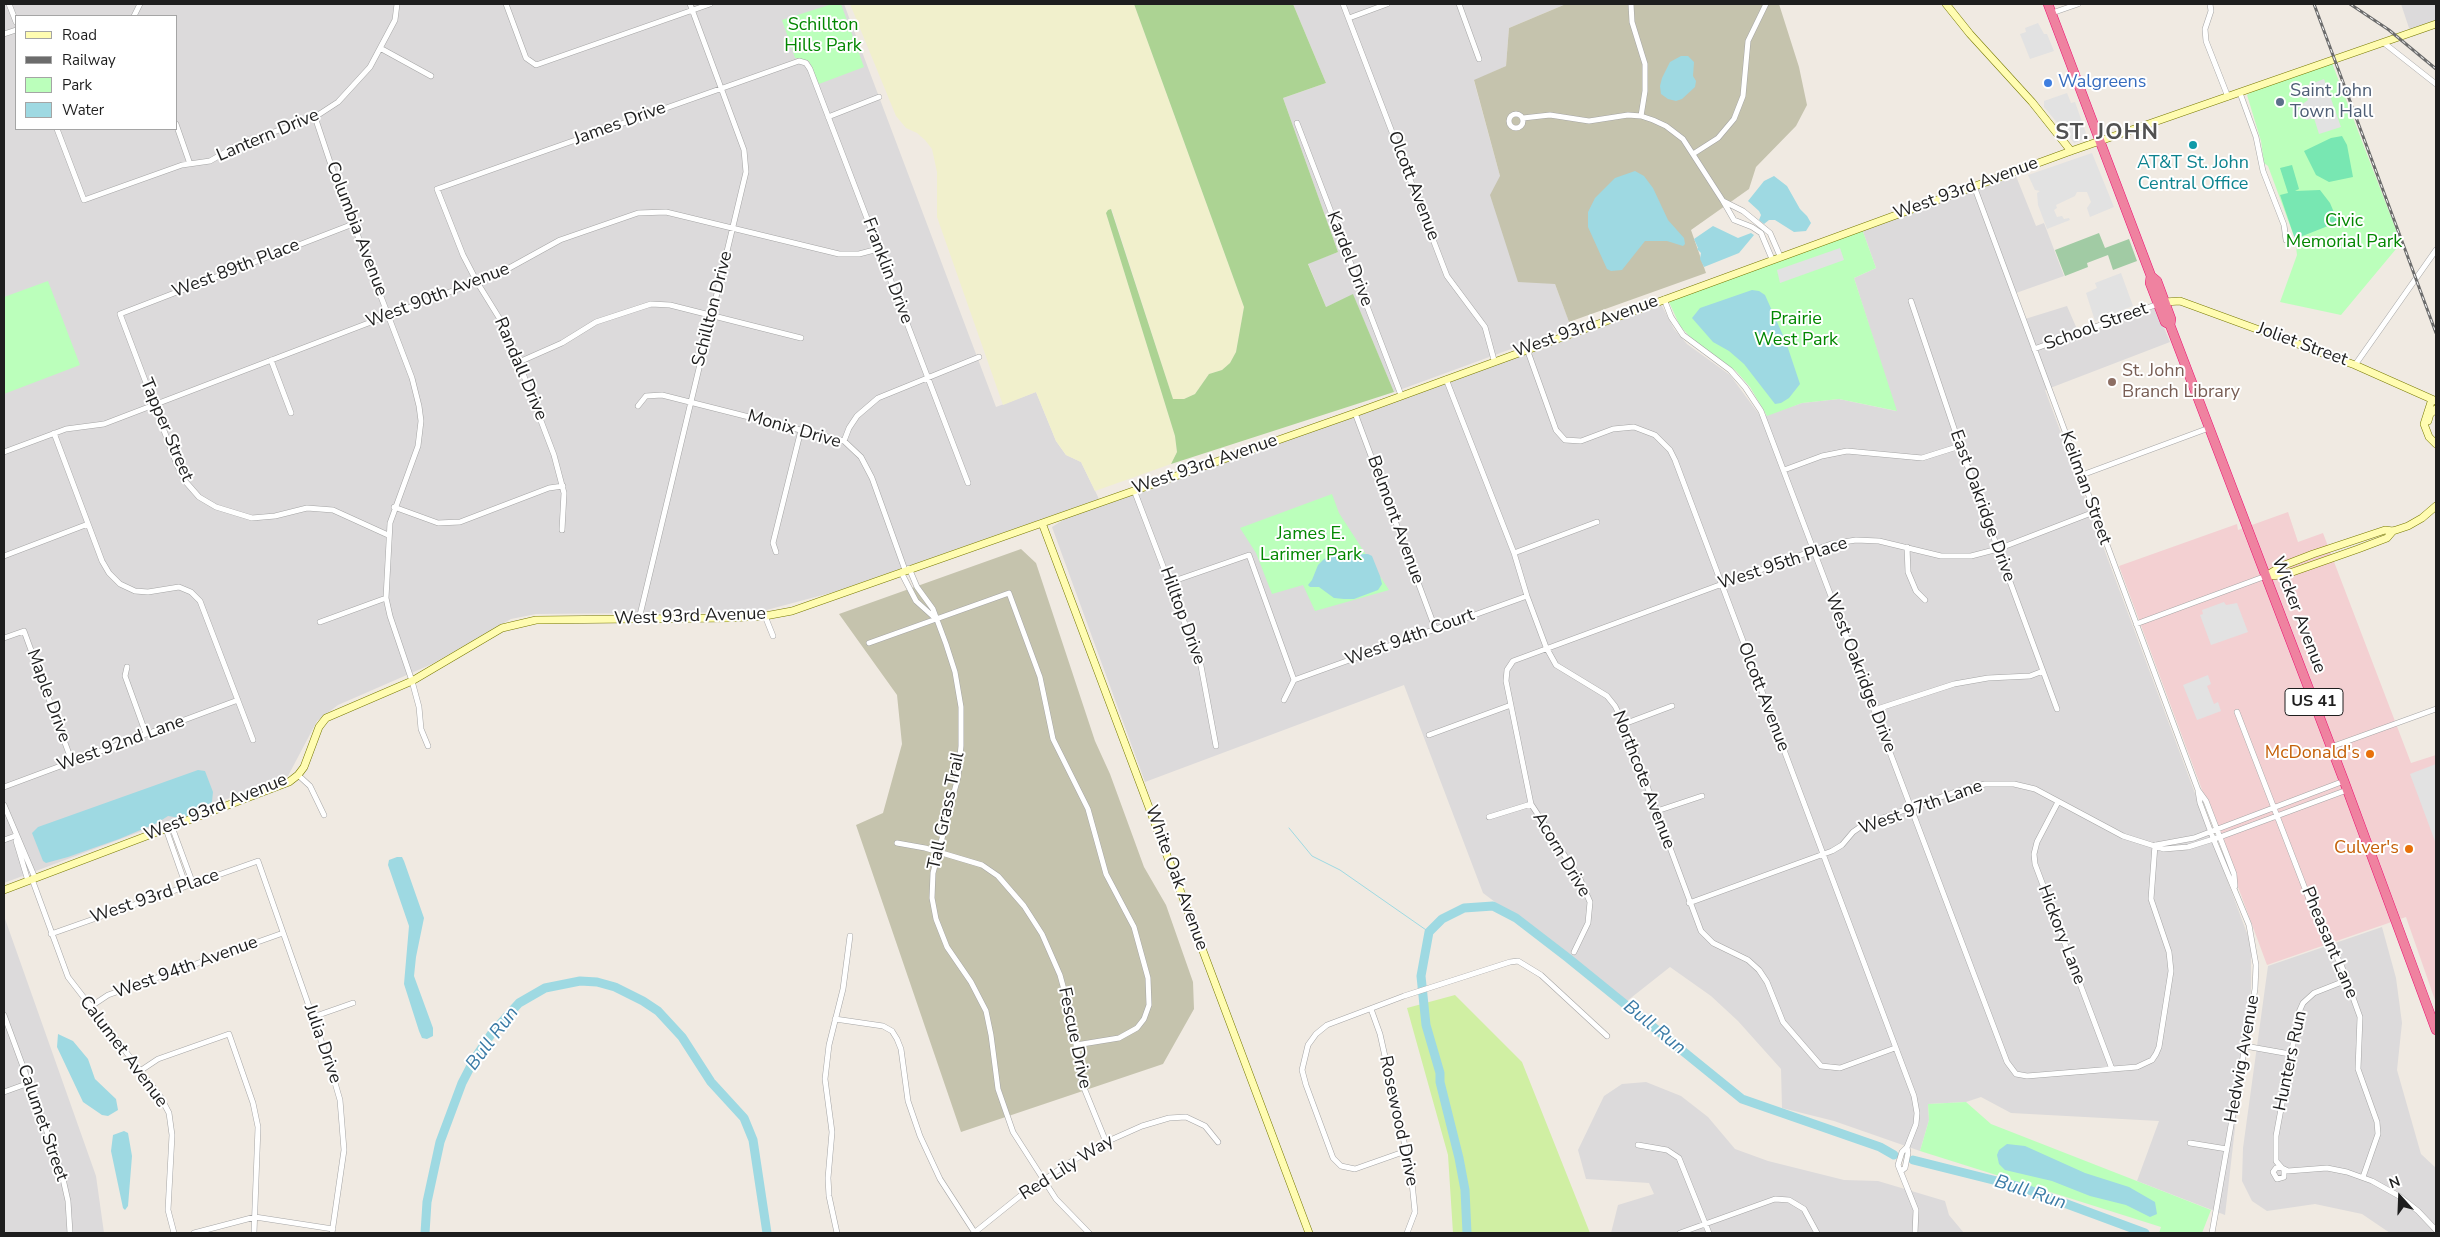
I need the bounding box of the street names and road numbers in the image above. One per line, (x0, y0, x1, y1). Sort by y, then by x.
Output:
street label: James Drive (571, 97, 669, 151)
street label: Lantern Drive (213, 105, 323, 167)
street label: Olcott Avenue (1382, 128, 1444, 244)
street label: West 93rd Avenue (1891, 153, 2041, 225)
street label: Columbia Avenue (320, 159, 392, 299)
street label: Kardel Drive (1321, 209, 1377, 309)
street label: Franklin Drive (857, 215, 917, 327)
street label: West 89th Place (169, 235, 303, 303)
street label: Schillton Drive (688, 249, 738, 369)
street label: West 90th Avenue (363, 259, 513, 333)
street label: West 93rd Avenue (1511, 291, 1661, 363)
street label: School Street (2041, 298, 2151, 356)
street label: Randall Drive (489, 314, 551, 424)
street label: Joliet Street (2254, 319, 2350, 371)
street label: Tapper Street (135, 375, 197, 485)
street label: Monix Drive (745, 406, 843, 454)
street label: East Oakridge Drive (1944, 427, 2020, 585)
street label: Keilman Street (2054, 428, 2116, 548)
street label: West 93rd Avenue (1130, 430, 1280, 500)
street label: Belmont Avenue (1362, 453, 1428, 587)
street label: West 95th Place (1716, 533, 1850, 595)
street label: Wicker Avenue (2266, 554, 2330, 676)
street label: Hilltop Drive (1154, 564, 1210, 668)
street label: West Oakridge Drive (1820, 590, 1900, 756)
street label: West 93rd Avenue (614, 604, 766, 630)
street label: West 94th Court (1343, 605, 1477, 671)
street label: Olcott Avenue (1732, 639, 1794, 755)
street label: Maple Drive (21, 646, 75, 746)
road number: US 41 (2285, 689, 2343, 716)
street label: Northcote Avenue (1607, 708, 1679, 852)
street label: West 92nd Lane (54, 711, 188, 777)
street label: Tall Grass Trail (924, 750, 970, 872)
street label: West 93rd Avenue (141, 769, 291, 847)
street label: West 97th Lane (1856, 776, 1986, 840)
street label: White Oak Avenue (1140, 802, 1212, 954)
street label: Acorn Drive (1527, 809, 1595, 901)
street label: West 93rd Place (88, 865, 222, 929)
street label: Hickory Lane (2032, 882, 2090, 988)
street label: Pheasant Lane (2296, 884, 2362, 1002)
street label: West 94th Avenue (111, 932, 261, 1004)
street label: Fescue Drive (1053, 985, 1095, 1091)
street label: Calumet Avenue (74, 992, 172, 1112)
street label: Hedwig Avenue (2221, 993, 2265, 1125)
street label: Julia Drive (298, 1002, 346, 1086)
street label: Hunters Run (2270, 1009, 2312, 1113)
street label: Rosewood Drive (1374, 1054, 1422, 1188)
street label: Calumet Street (12, 1062, 72, 1184)
street label: Red Lily Way (1016, 1130, 1118, 1206)

